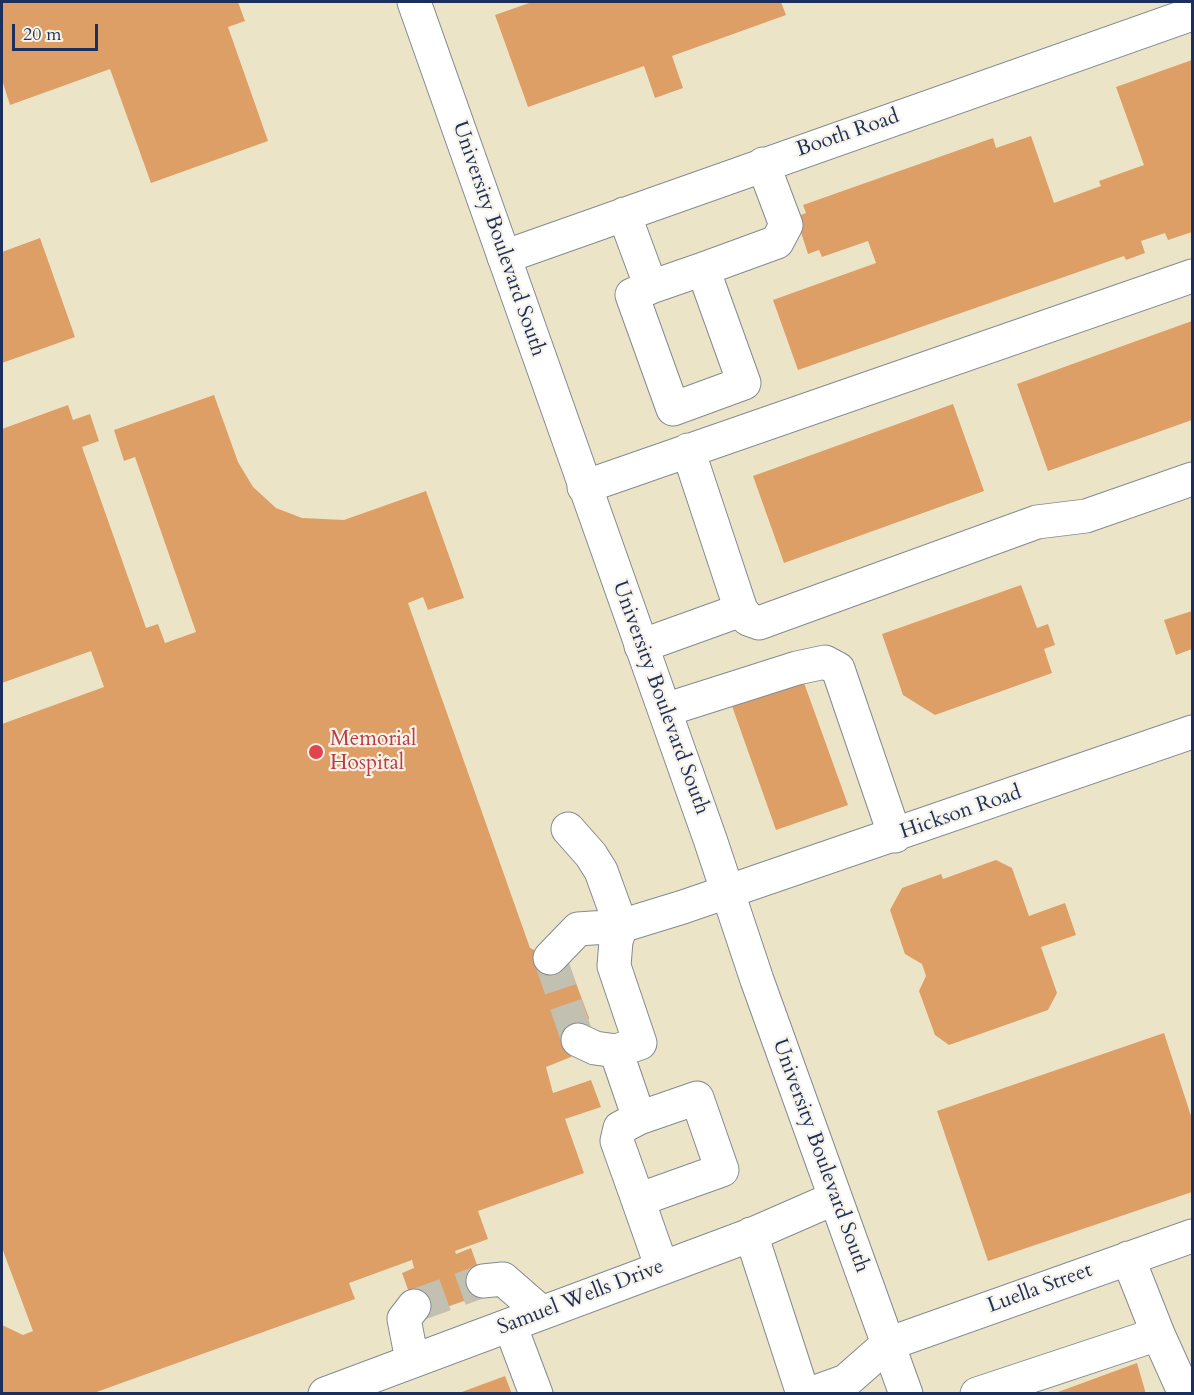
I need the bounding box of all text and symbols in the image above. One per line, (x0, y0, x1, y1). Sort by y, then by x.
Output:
scale bar (15, 12, 100, 50)
text: 20 m (23, 22, 62, 47)
street label: Booth Road (793, 105, 903, 163)
street label: University Boulevard South (446, 118, 550, 360)
street label: University Boulevard South (606, 578, 714, 818)
place label: Memorial Hospital (330, 727, 416, 777)
marker: Memorial Hospital (307, 743, 325, 761)
street label: Hickson Road (897, 781, 1025, 845)
street label: University Boulevard South (766, 1036, 874, 1276)
street label: Samuel Wells Drive (494, 1255, 668, 1341)
street label: Luella Street (984, 1258, 1096, 1320)

